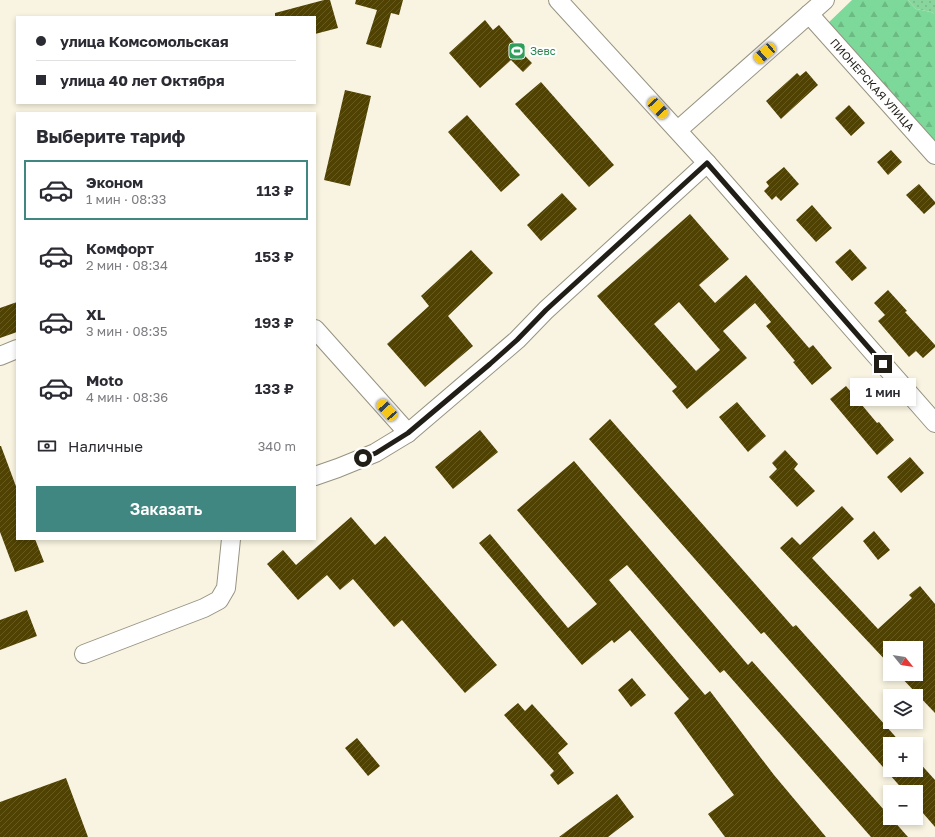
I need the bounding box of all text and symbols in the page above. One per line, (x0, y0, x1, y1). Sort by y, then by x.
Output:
text: улица Комсомольская (60, 32, 229, 50)
street label: ПИОНЕРСКАЯ УЛИЦА (828, 36, 918, 134)
sports icon: Зевс (507, 41, 527, 61)
car (752, 41, 778, 65)
place label: Зевс (530, 44, 556, 57)
text: улица 40 лет Октября (60, 71, 225, 89)
car (645, 95, 671, 121)
text: Выберите тариф (36, 125, 185, 147)
icon: car (38, 172, 74, 208)
text: Эконом (86, 173, 143, 191)
text: 113 ₽ (256, 181, 294, 199)
text: 1 мин · 08:33 (86, 191, 166, 207)
icon: car (38, 238, 74, 274)
text: Комфорт (86, 239, 154, 257)
text: 153 ₽ (255, 247, 294, 265)
text: 2 мин · 08:34 (86, 257, 168, 273)
icon: car (38, 304, 74, 340)
text: XL (86, 305, 105, 323)
text: 193 ₽ (254, 313, 294, 331)
text: 3 мин · 08:35 (86, 323, 168, 339)
route end (874, 355, 892, 373)
icon: car (38, 370, 74, 406)
text: Moto (86, 371, 123, 389)
callout: 1 мин (850, 378, 916, 406)
text: 133 ₽ (255, 379, 294, 397)
text: 1 мин (865, 384, 901, 400)
text: 4 мин · 08:36 (86, 389, 168, 405)
car (375, 397, 399, 423)
icon: cash (36, 435, 58, 457)
text: Наличные (68, 437, 143, 455)
text: 340 m (258, 438, 296, 454)
route start (354, 449, 372, 467)
button: Заказать (36, 486, 296, 532)
north arrow (883, 641, 923, 681)
map controls (883, 641, 923, 825)
button: layers (883, 689, 923, 729)
button: + (883, 737, 923, 777)
button: − (883, 785, 923, 825)

